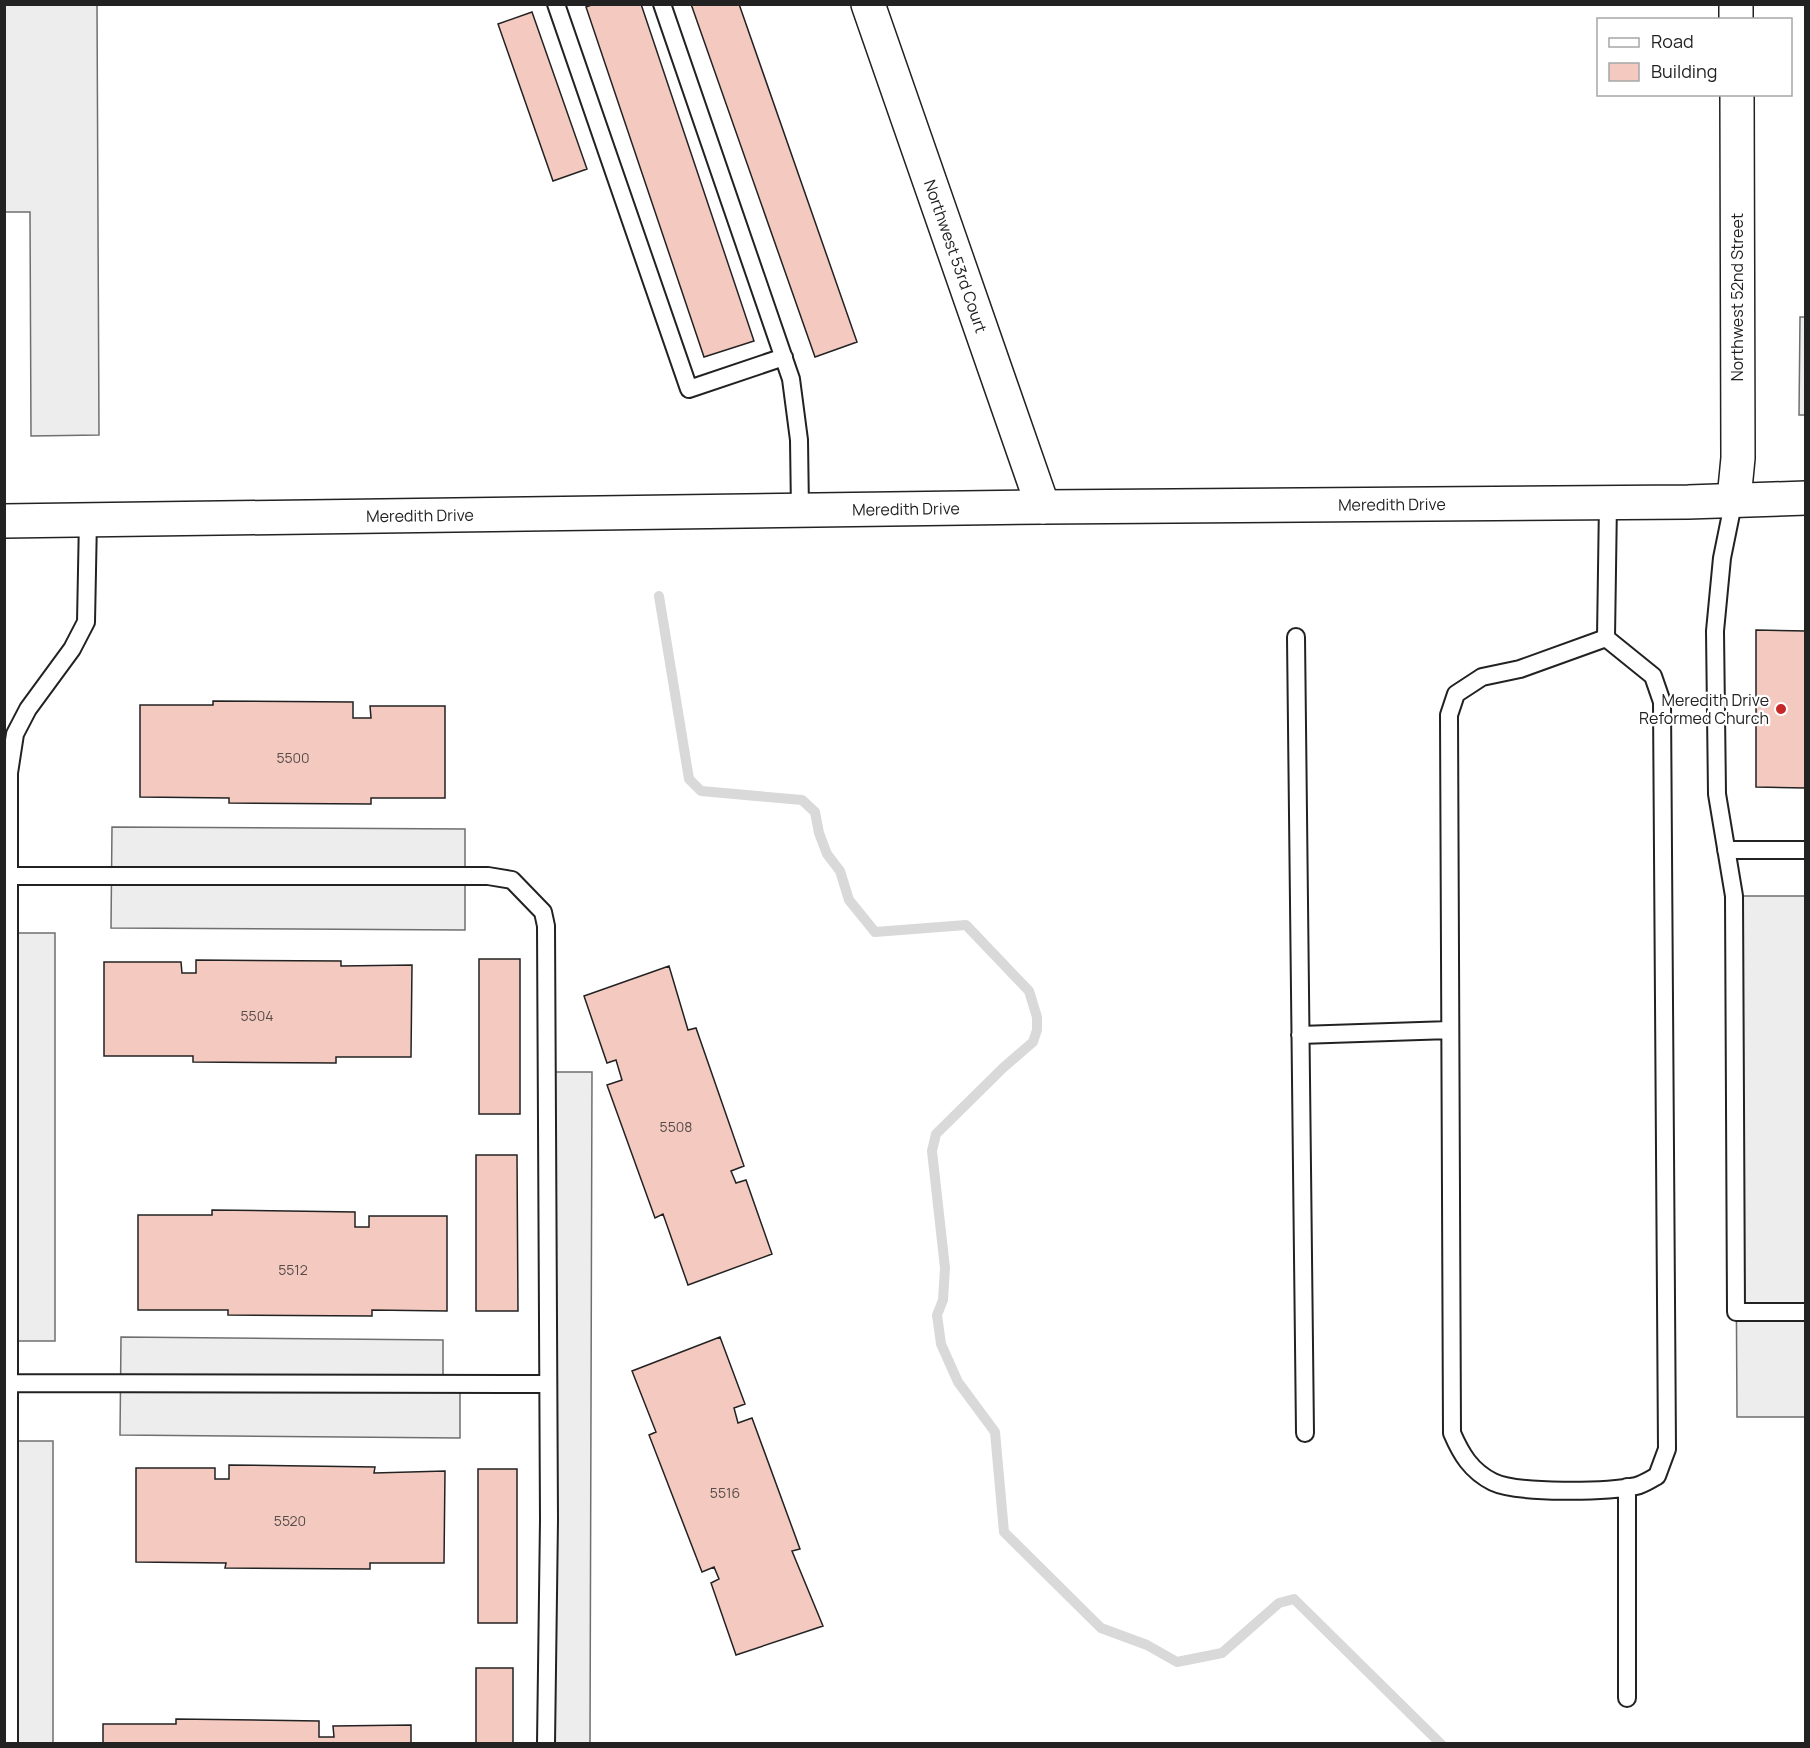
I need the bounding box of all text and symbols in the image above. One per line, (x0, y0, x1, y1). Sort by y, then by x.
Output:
legend (1597, 18, 1792, 96)
text: Road (1651, 29, 1694, 53)
text: Building (1651, 59, 1717, 83)
street label: Northwest 53rd Court (919, 177, 993, 336)
street label: Northwest 52nd Street (1726, 213, 1748, 381)
street label: Meredith Drive (1338, 493, 1446, 516)
street label: Meredith Drive (852, 497, 960, 521)
street label: Meredith Drive (366, 504, 474, 527)
place label: Meredith Drive Reformed Church (1639, 689, 1769, 729)
marker: Meredith Drive Reformed Church (1774, 702, 1788, 716)
house number: 5500 (276, 748, 310, 767)
house number: 5504 (241, 1006, 273, 1025)
house number: 5508 (660, 1117, 692, 1136)
house number: 5512 (278, 1260, 308, 1279)
house number: 5516 (710, 1483, 740, 1502)
house number: 5520 (274, 1511, 306, 1530)

